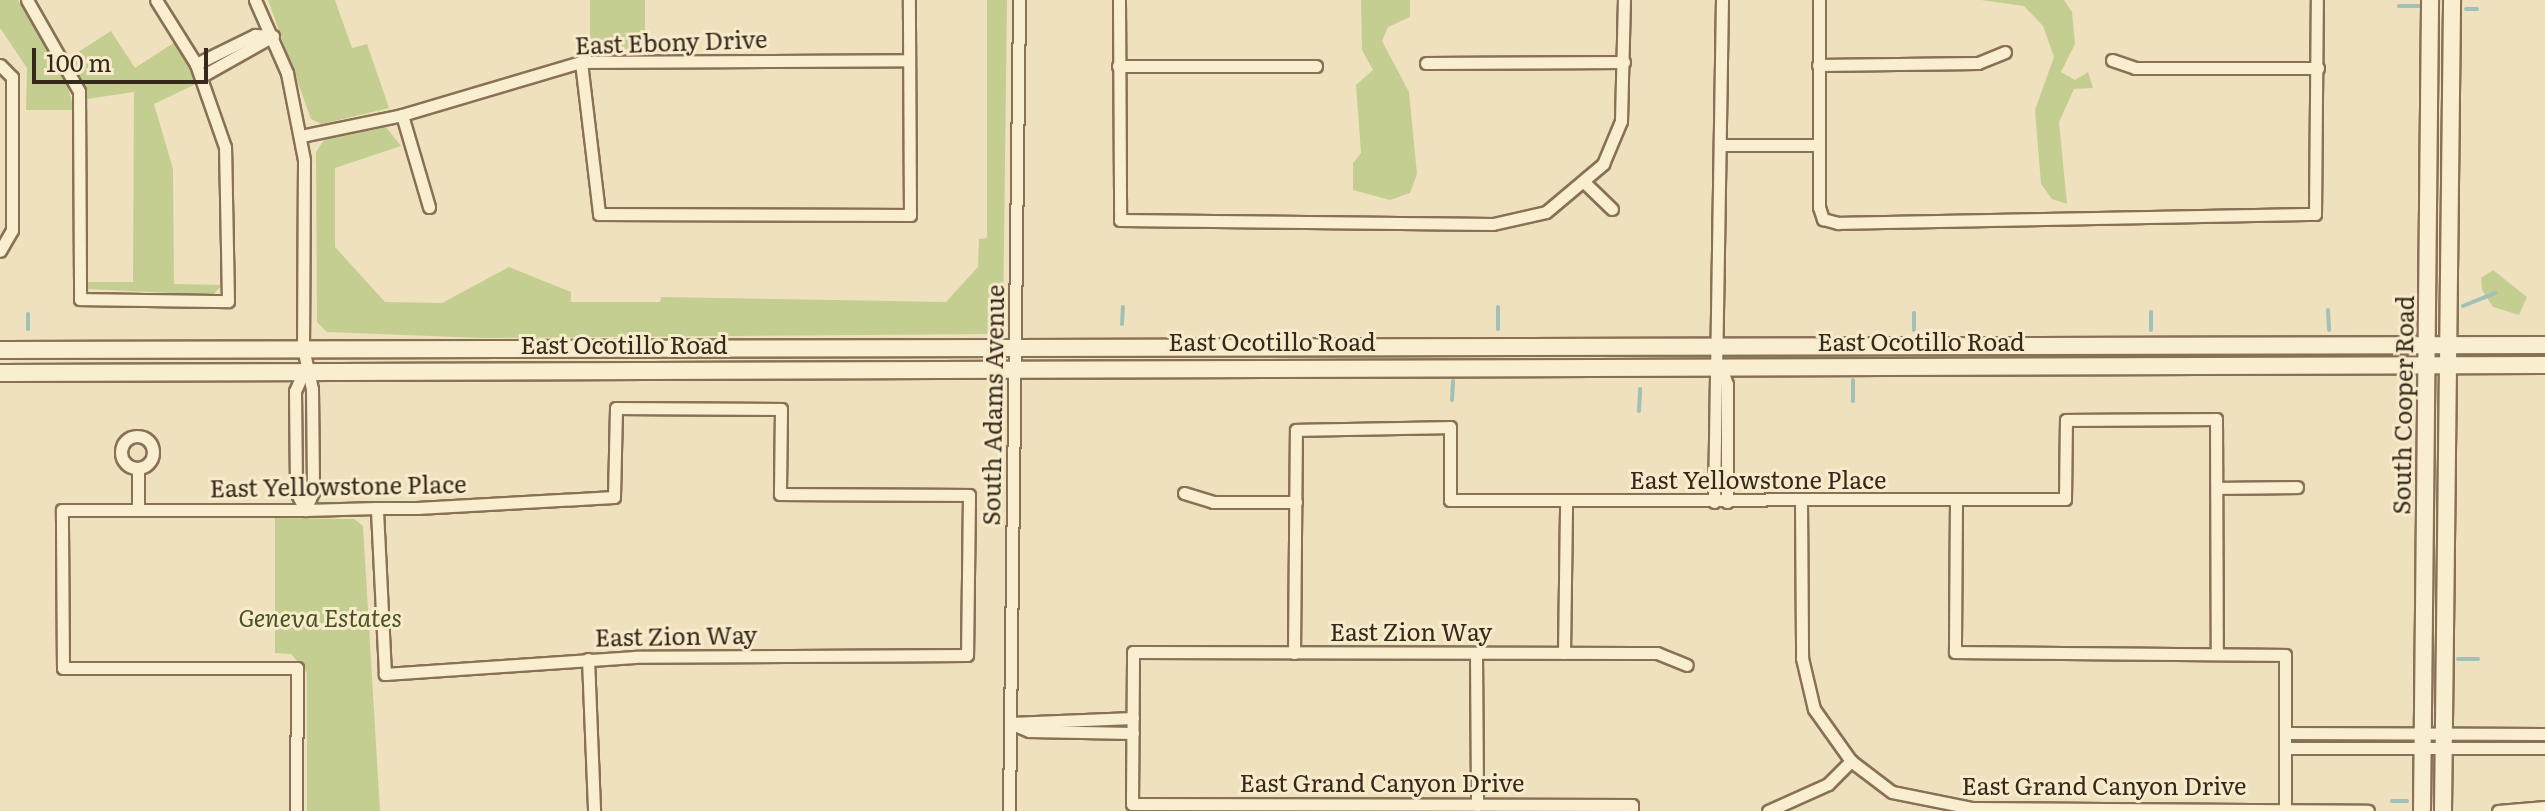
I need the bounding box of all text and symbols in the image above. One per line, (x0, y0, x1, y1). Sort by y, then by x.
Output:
street label: East Ebony Drive (574, 23, 768, 59)
scale bar (36, 32, 212, 82)
text: 100 m (46, 44, 112, 79)
street label: South Adams Avenue (975, 284, 1009, 526)
street label: South Cooper Road (2386, 295, 2418, 515)
street label: East Ocotillo Road (1168, 327, 1376, 355)
street label: East Ocotillo Road (1817, 327, 2025, 355)
street label: East Ocotillo Road (520, 330, 728, 358)
street label: East Yellowstone Place (1630, 465, 1886, 493)
street label: East Yellowstone Place (209, 468, 467, 502)
park label: Geneva Estates (238, 603, 402, 631)
street label: East Zion Way (1330, 617, 1492, 645)
street label: East Zion Way (594, 619, 758, 651)
street label: East Grand Canyon Drive (1240, 768, 1524, 796)
street label: East Grand Canyon Drive (1962, 771, 2246, 799)

